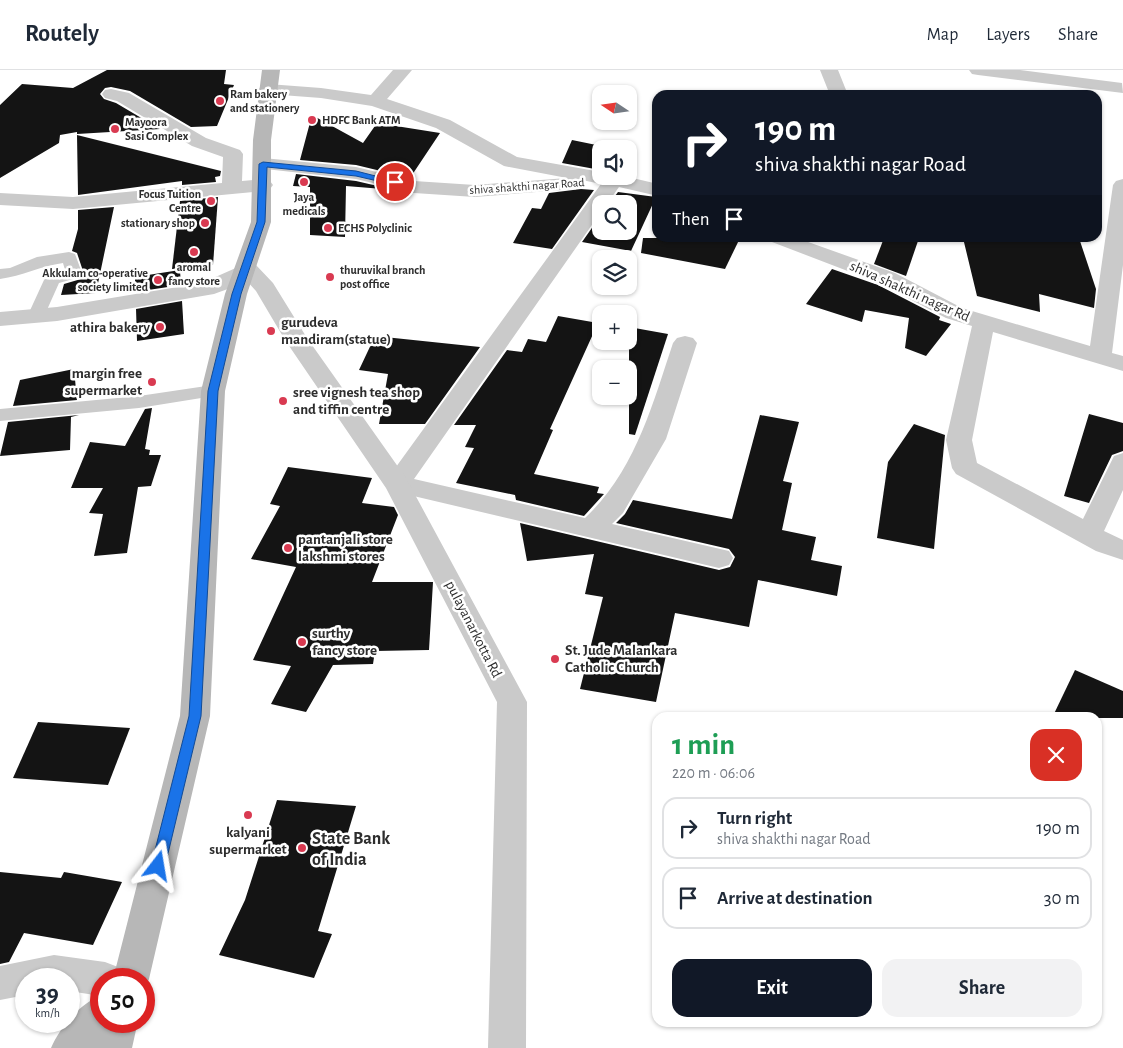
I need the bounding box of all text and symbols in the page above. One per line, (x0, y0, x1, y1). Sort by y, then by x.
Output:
text: Routely (25, 22, 99, 46)
text: Map (927, 26, 958, 44)
text: Layers (986, 26, 1030, 44)
text: Share (1058, 26, 1098, 44)
north arrow (592, 85, 638, 130)
map controls (592, 85, 637, 405)
place label: Ram bakery and stationery (230, 88, 300, 115)
marker: Ram bakery and stationery (214, 95, 226, 107)
icon: right (672, 110, 737, 175)
text: 190 m (755, 112, 836, 147)
marker: HDFC Bank ATM (306, 114, 318, 126)
place label: HDFC Bank ATM (322, 114, 401, 126)
place label: Mayoora Sasi Complex (125, 116, 189, 142)
marker: Mayoora Sasi Complex (109, 123, 121, 135)
button: sound (592, 140, 637, 185)
text: shiva shakthi nagar Road (755, 153, 966, 175)
pin (374, 161, 416, 203)
icon: arrive (381, 168, 409, 196)
marker: Jaya medicals (298, 176, 310, 188)
street label: shiva shakthi nagar Road (469, 176, 585, 196)
place label: Focus Tuition Centre (139, 188, 201, 214)
place label: Jaya medicals (283, 191, 326, 217)
marker: Focus Tuition Centre (205, 195, 217, 207)
button: search (592, 195, 637, 240)
icon: arrive (720, 205, 748, 233)
text: Then (672, 210, 710, 229)
place label: stationary shop (121, 217, 195, 230)
marker: stationary shop (199, 217, 211, 229)
marker: ECHS Polyclinic (322, 222, 334, 234)
place label: ECHS Polyclinic (338, 222, 412, 235)
marker: aromal fancy store (188, 246, 200, 258)
button: layers (592, 250, 637, 295)
street label: shiva shakthi nagar Rd (847, 258, 972, 325)
place label: aromal fancy store (168, 261, 220, 288)
place label: thuruvikal branch post office (340, 264, 425, 290)
place label: Akkulam co-operative society limited (42, 267, 149, 294)
marker: thuruvikal branch post office (324, 271, 336, 283)
marker: Akkulam co-operative society limited (152, 274, 164, 286)
button: + (592, 305, 637, 350)
place label: gurudeva mandiram(statue) (281, 315, 391, 347)
place label: athira bakery (70, 320, 150, 335)
marker: athira bakery (154, 321, 166, 333)
marker: gurudeva mandiram(statue) (265, 325, 277, 337)
button: − (592, 360, 637, 405)
place label: margin free supermarket (65, 366, 142, 398)
marker: margin free supermarket (146, 376, 158, 388)
place label: sree vignesh tea shop and tiffin centre (293, 385, 420, 417)
marker: sree vignesh tea shop and tiffin centre (277, 395, 289, 407)
place label: pantanjali store lakshmi stores (298, 532, 393, 564)
marker: pantanjali store lakshmi stores (282, 542, 294, 554)
street label: pulayanarkotta Rd (443, 578, 505, 680)
place label: surthy fancy store (312, 626, 377, 658)
marker: surthy fancy store (296, 636, 308, 648)
place label: St. Jude Malankara Catholic Church (565, 643, 678, 675)
marker: St. Jude Malankara Catholic Church (549, 653, 561, 665)
button: close (1030, 729, 1082, 781)
text: 1 min (672, 730, 735, 760)
text: 220 m · 06:06 (672, 765, 755, 781)
marker: kalyani supermarket (242, 809, 254, 821)
text: Turn right (717, 809, 792, 828)
icon: right (674, 814, 702, 842)
text: 190 m (1036, 819, 1080, 838)
place label: kalyani supermarket (209, 825, 287, 857)
place label: State Bank of India (312, 830, 390, 869)
text: shiva shakthi nagar Road (717, 831, 871, 847)
position arrow (131, 839, 183, 891)
marker: State Bank of India (296, 842, 308, 854)
icon: arrive (674, 884, 702, 912)
text: Arrive at destination (717, 889, 873, 908)
text: 30 m (1044, 889, 1080, 908)
button: Exit (672, 959, 872, 1017)
button: Share (882, 959, 1082, 1017)
speed limit sign: 50 (90, 968, 155, 1033)
text: 39 (36, 982, 59, 1007)
text: km/h (35, 1007, 60, 1019)

